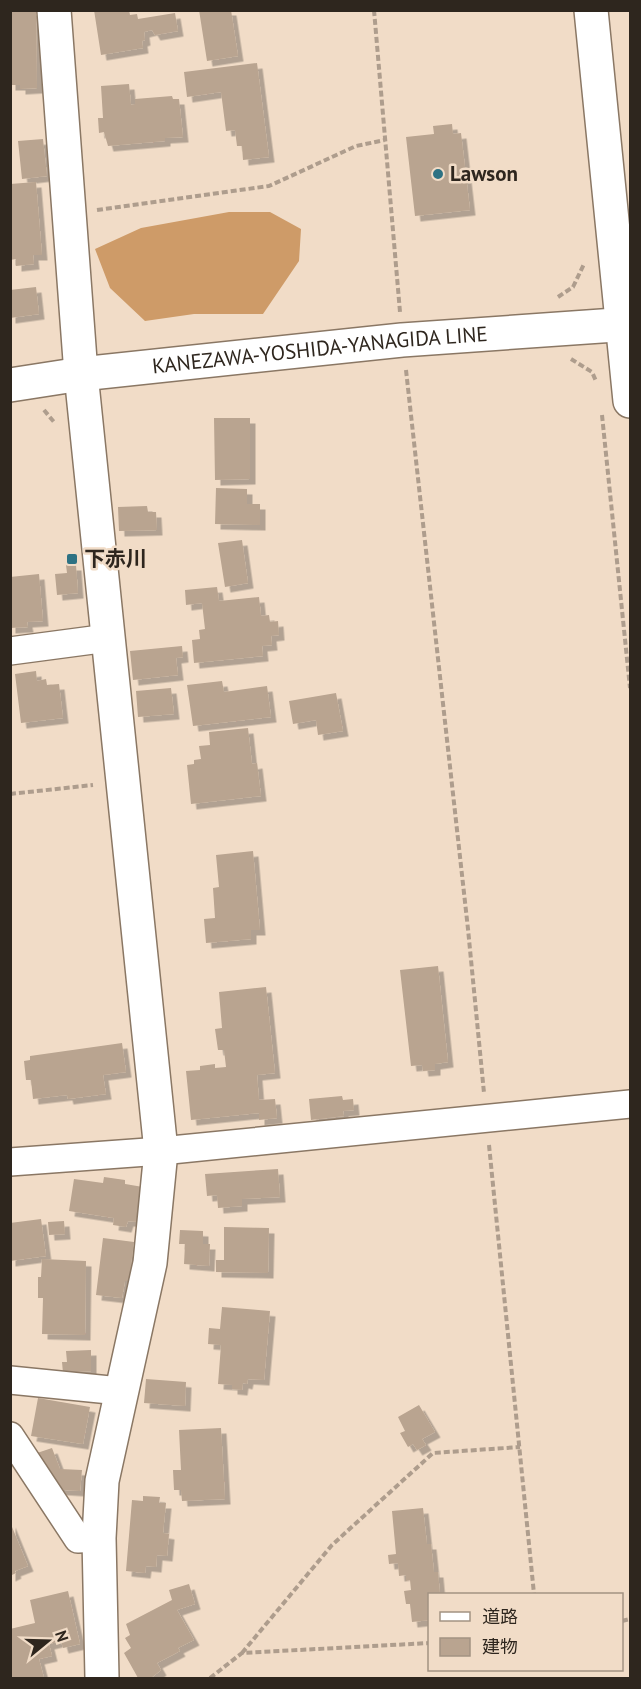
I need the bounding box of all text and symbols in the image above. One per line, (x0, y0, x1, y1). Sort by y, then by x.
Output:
place label: Lawson (450, 160, 518, 187)
marker: Lawson (431, 167, 445, 181)
street label: KANEZAWA-YOSHIDA-YANAGIDA LINE (151, 320, 489, 379)
place label: 下赤川 (84, 545, 147, 572)
marker: 下赤川 (65, 552, 79, 566)
legend (428, 1593, 623, 1671)
text: 道路 (482, 1605, 518, 1628)
north arrow (18, 1611, 78, 1671)
text: N (51, 1628, 73, 1644)
text: 建物 (482, 1635, 518, 1658)

